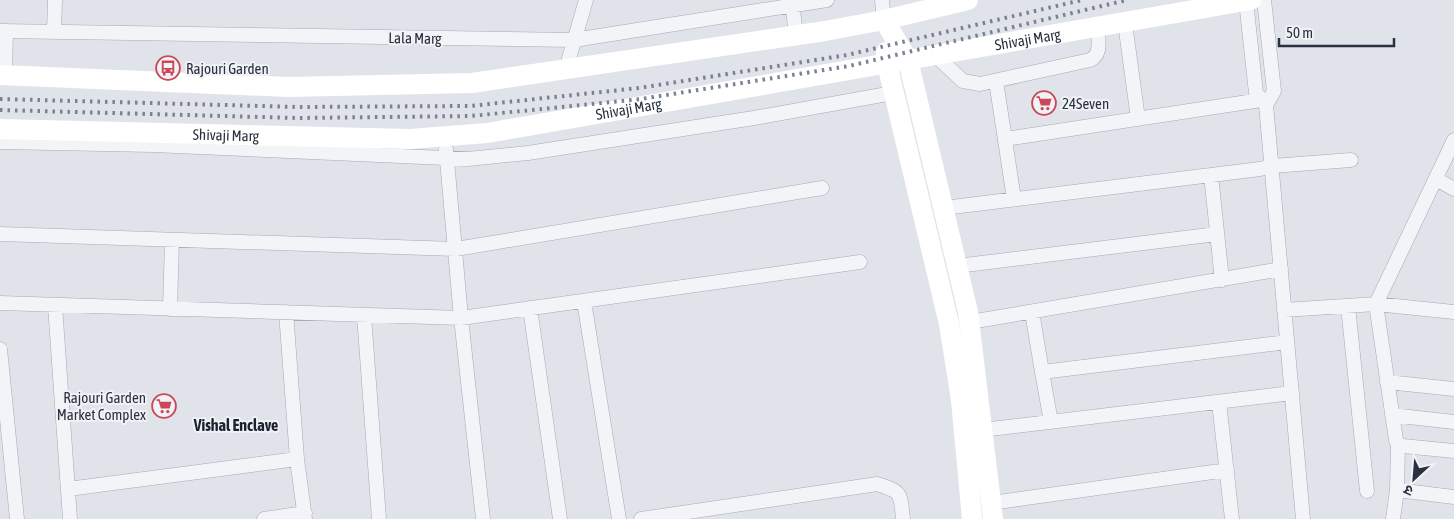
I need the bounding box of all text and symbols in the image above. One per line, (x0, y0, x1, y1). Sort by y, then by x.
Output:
scale bar (1279, 15, 1394, 47)
text: 50 m (1286, 24, 1313, 41)
street label: Shivaji Marg (993, 25, 1062, 53)
street label: Lala Marg (388, 29, 442, 47)
bus stop icon: Rajouri Garden (155, 55, 181, 81)
place label: Rajouri Garden (186, 60, 269, 77)
supermarket icon: 24Seven (1031, 90, 1057, 116)
street label: Shivaji Marg (594, 94, 663, 122)
place label: 24Seven (1062, 95, 1109, 112)
street label: Shivaji Marg (192, 125, 260, 144)
place label: Rajouri Garden Market Complex (57, 389, 146, 423)
supermarket icon: Rajouri Garden Market Complex (151, 393, 177, 419)
district label: Vishal Enclave (193, 416, 278, 434)
north arrow (1389, 454, 1439, 504)
text: उ (1400, 481, 1415, 500)

